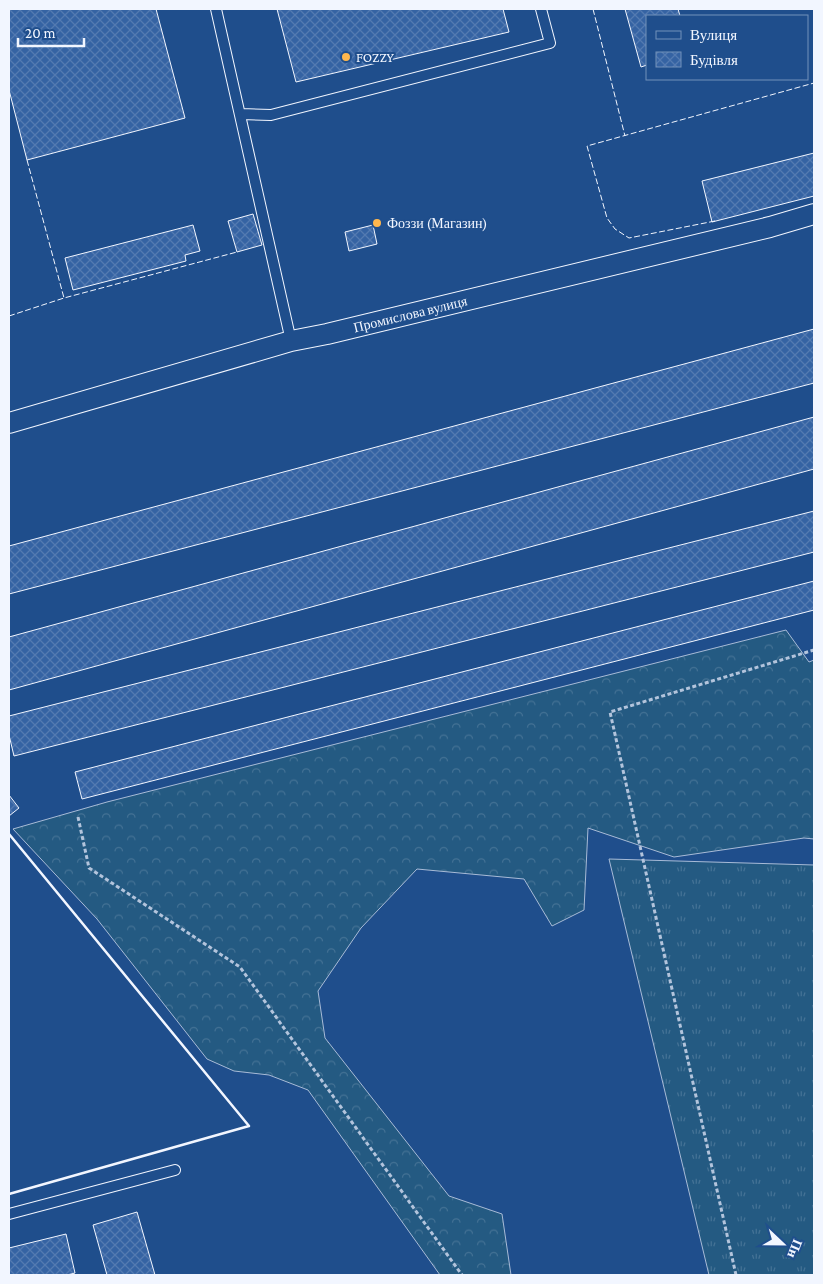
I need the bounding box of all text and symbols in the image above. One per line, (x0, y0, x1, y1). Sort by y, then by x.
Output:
scale bar (18, 15, 84, 47)
legend (646, 15, 808, 80)
text: 20 m (25, 25, 56, 41)
text: Вулиця (690, 27, 737, 43)
place label: FOZZY (356, 49, 395, 65)
marker: FOZZY (340, 51, 352, 63)
text: Будівля (690, 52, 738, 68)
place label: Фоззи (Магазин) (387, 215, 487, 232)
marker: Фоззи (Магазин) (371, 217, 383, 229)
street label: Промислова вулиця (352, 292, 469, 335)
north arrow (758, 1219, 808, 1269)
text: Пн (784, 1237, 806, 1261)

